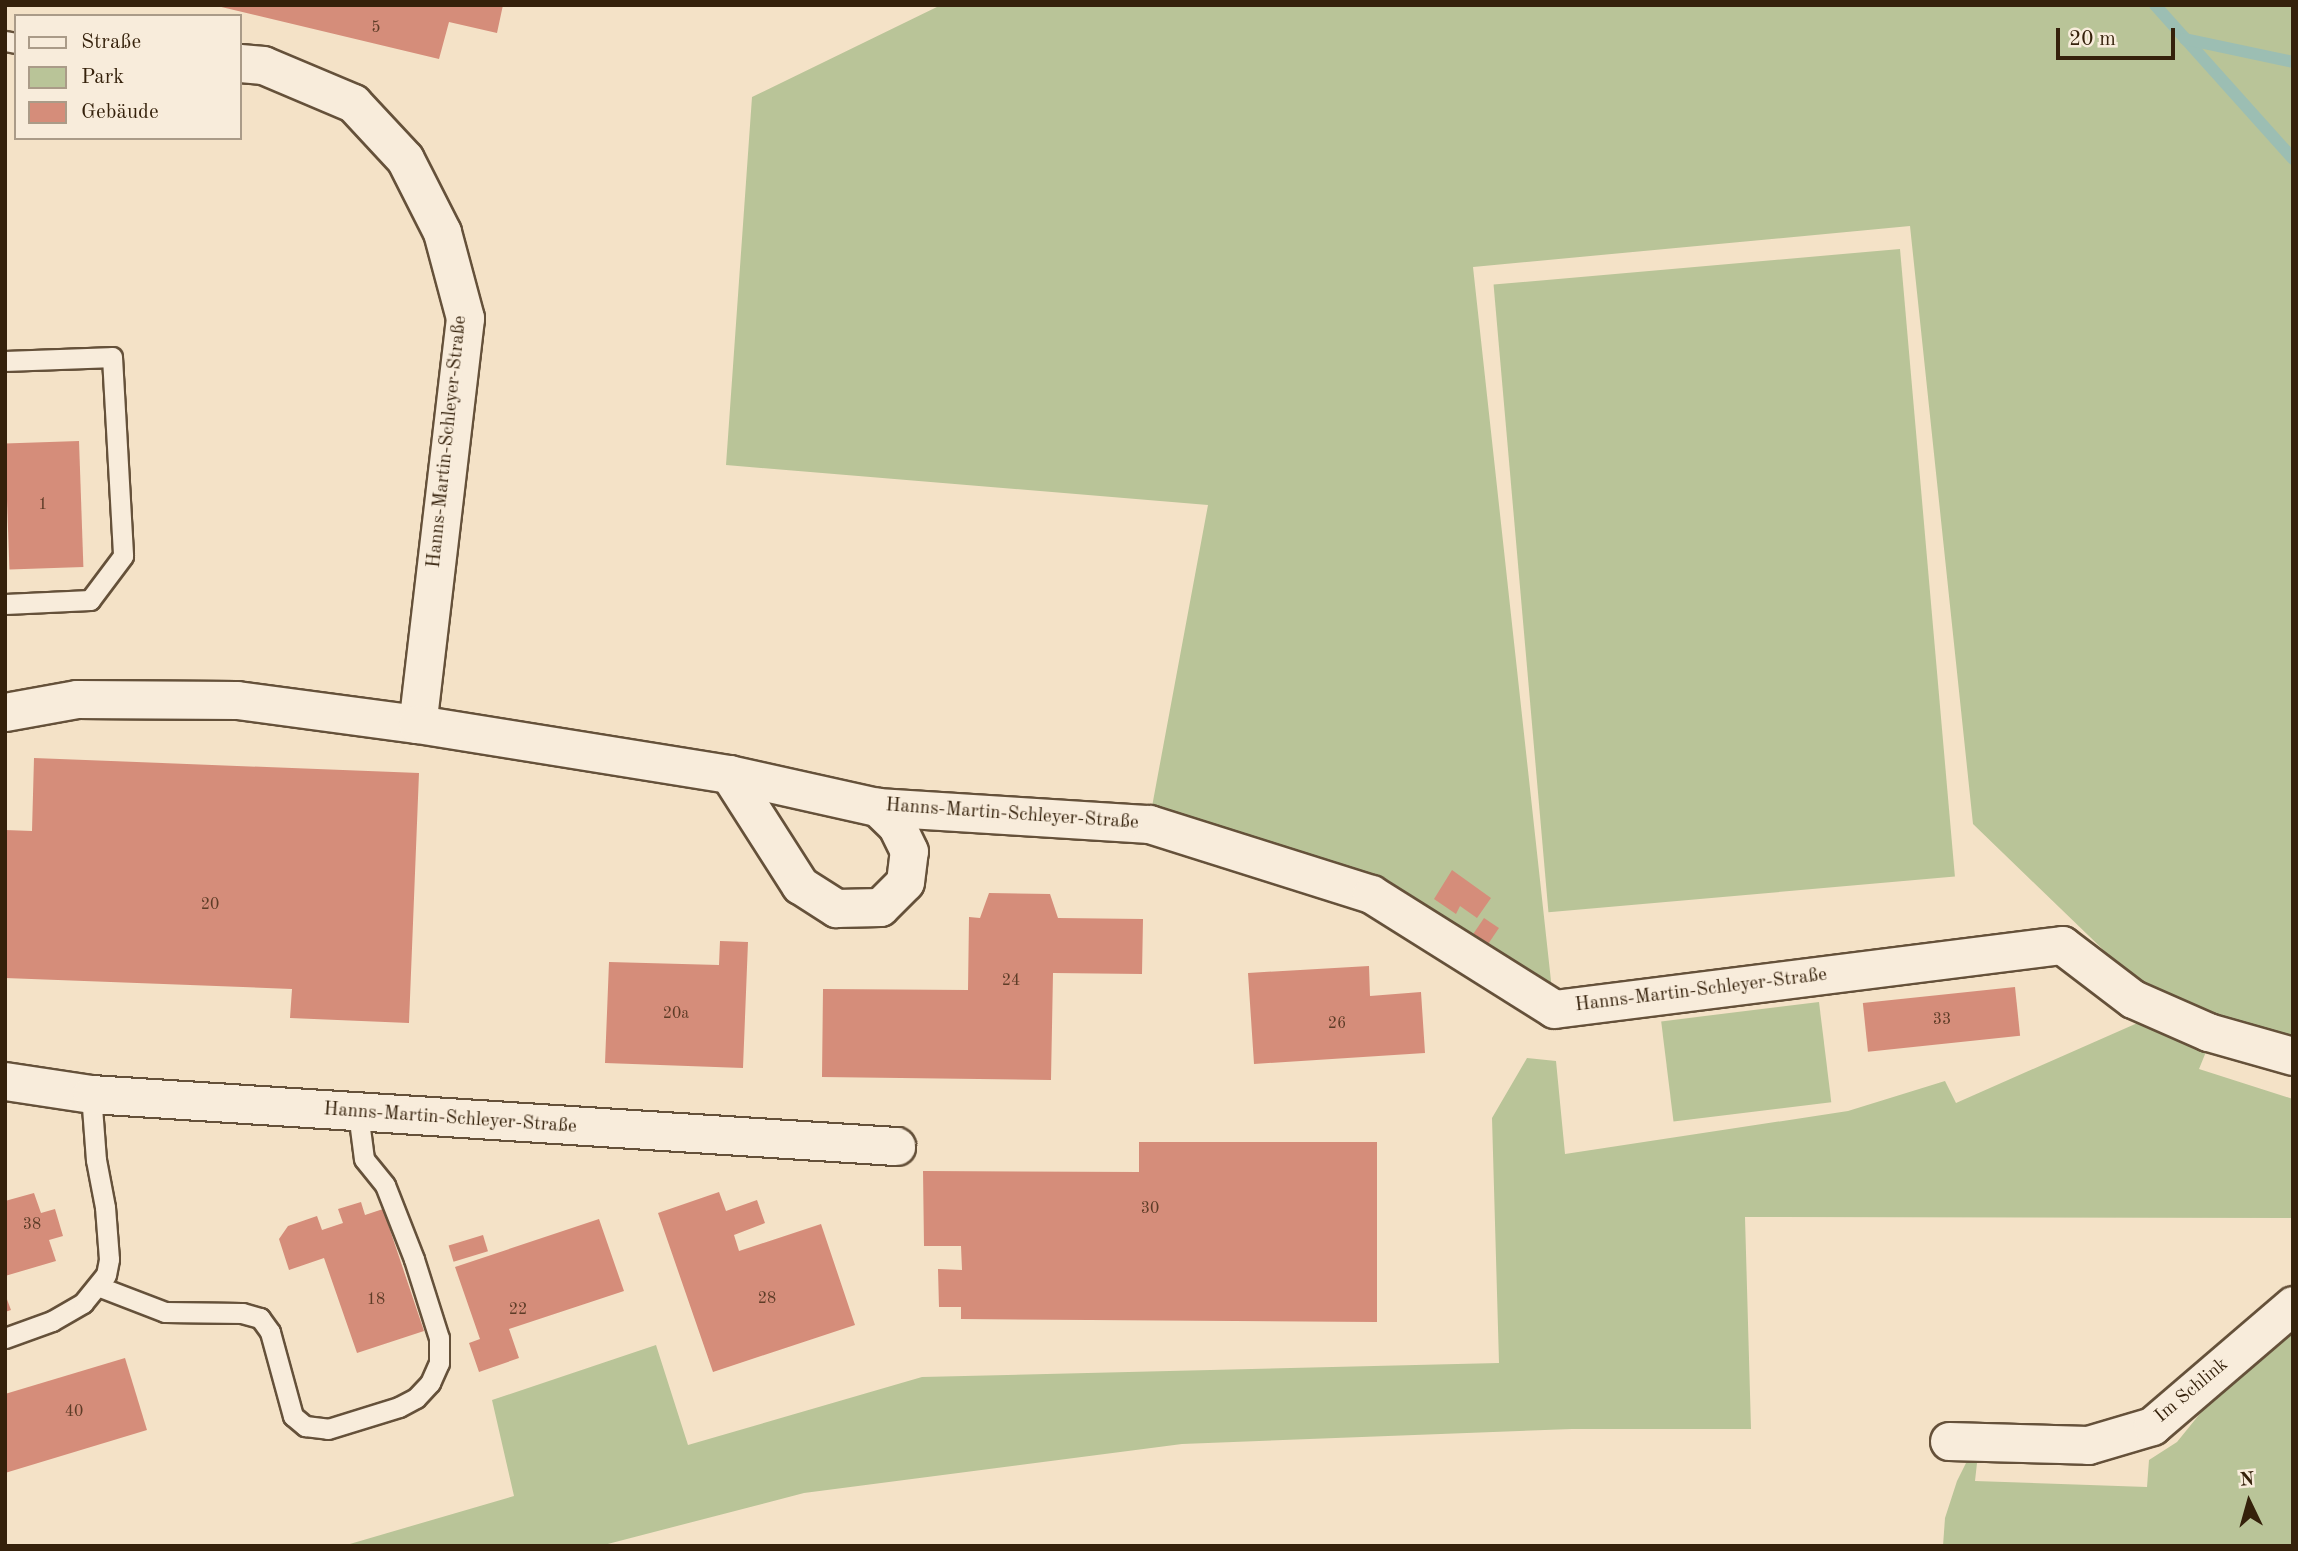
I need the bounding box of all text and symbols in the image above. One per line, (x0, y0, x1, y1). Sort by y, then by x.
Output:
legend (14, 14, 242, 140)
scale bar (2060, 14, 2179, 58)
house number: 5 (371, 18, 381, 38)
text: 20 m (2069, 29, 2116, 50)
text: Straße (81, 32, 141, 53)
text: Park (81, 67, 124, 88)
text: Gebäude (81, 102, 159, 123)
street label: Hanns-Martin-Schleyer-Straße (423, 315, 473, 569)
house number: 1 (38, 495, 48, 515)
street label: Hanns-Martin-Schleyer-Straße (885, 795, 1139, 835)
house number: 20 (201, 895, 219, 915)
street label: Hanns-Martin-Schleyer-Straße (1574, 964, 1828, 1018)
house number: 24 (1002, 971, 1020, 991)
house number: 20a (663, 1004, 689, 1024)
house number: 33 (1933, 1010, 1951, 1030)
house number: 26 (1328, 1014, 1346, 1034)
street label: Hanns-Martin-Schleyer-Straße (323, 1099, 577, 1139)
house number: 30 (1141, 1199, 1159, 1219)
house number: 38 (23, 1215, 41, 1235)
house number: 28 (758, 1289, 776, 1309)
house number: 18 (367, 1290, 385, 1310)
house number: 22 (509, 1300, 527, 1320)
street label: Im Schlink (2151, 1354, 2233, 1428)
house number: 40 (65, 1402, 83, 1422)
north arrow (2214, 1467, 2284, 1537)
text: N (2239, 1470, 2255, 1491)

